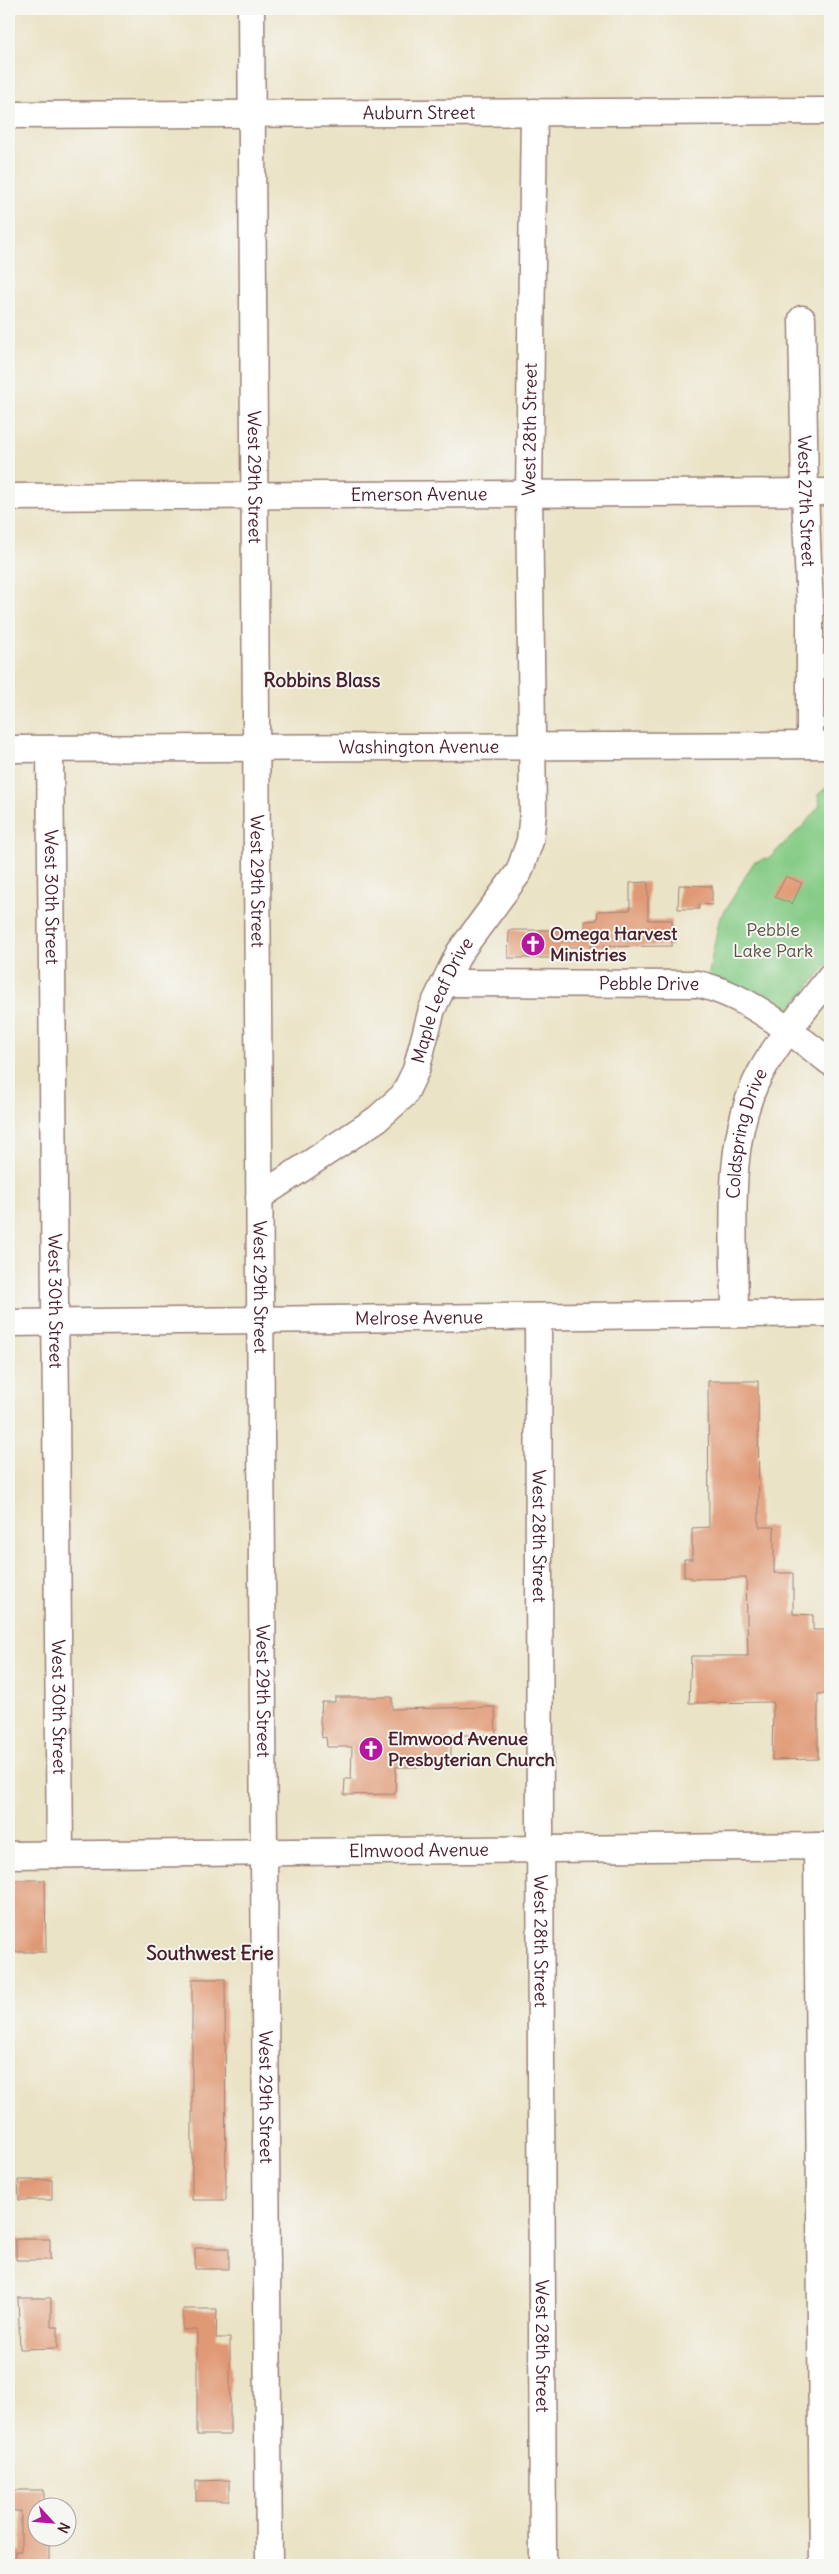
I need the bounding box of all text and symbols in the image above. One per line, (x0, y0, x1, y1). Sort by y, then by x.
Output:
street label: Auburn Street (363, 101, 475, 124)
street label: West 28th Street (517, 363, 542, 496)
street label: West 29th Street (243, 410, 267, 544)
street label: West 27th Street (793, 435, 820, 567)
street label: Emerson Avenue (351, 482, 487, 506)
district label: Robbins Blass (264, 668, 381, 692)
street label: Washington Avenue (339, 735, 499, 758)
street label: West 29th Street (246, 814, 270, 948)
street label: West 30th Street (40, 829, 64, 965)
park label: Pebble Lake Park (733, 918, 813, 962)
place label: Omega Harvest Ministries (550, 922, 678, 966)
church icon: Omega Harvest Ministries (520, 931, 546, 957)
street label: Maple Leaf Drive (406, 932, 478, 1066)
street label: Pebble Drive (599, 972, 699, 995)
street label: Coldspring Drive (721, 1064, 772, 1199)
street label: West 29th Street (249, 1220, 272, 1354)
street label: West 30th Street (43, 1233, 68, 1369)
street label: Melrose Avenue (355, 1305, 483, 1330)
street label: West 28th Street (528, 1469, 551, 1603)
street label: West 29th Street (251, 1624, 275, 1758)
street label: West 30th Street (47, 1639, 71, 1775)
place label: Elmwood Avenue Presbyterian Church (388, 1727, 556, 1771)
church icon: Elmwood Avenue Presbyterian Church (358, 1736, 384, 1762)
street label: Elmwood Avenue (349, 1838, 489, 1862)
street label: West 28th Street (529, 1874, 553, 2008)
district label: Southwest Erie (146, 1941, 274, 1965)
street label: West 29th Street (254, 2030, 278, 2164)
street label: West 28th Street (531, 2279, 554, 2413)
north arrow (28, 2496, 78, 2546)
text: N (53, 2519, 74, 2536)

